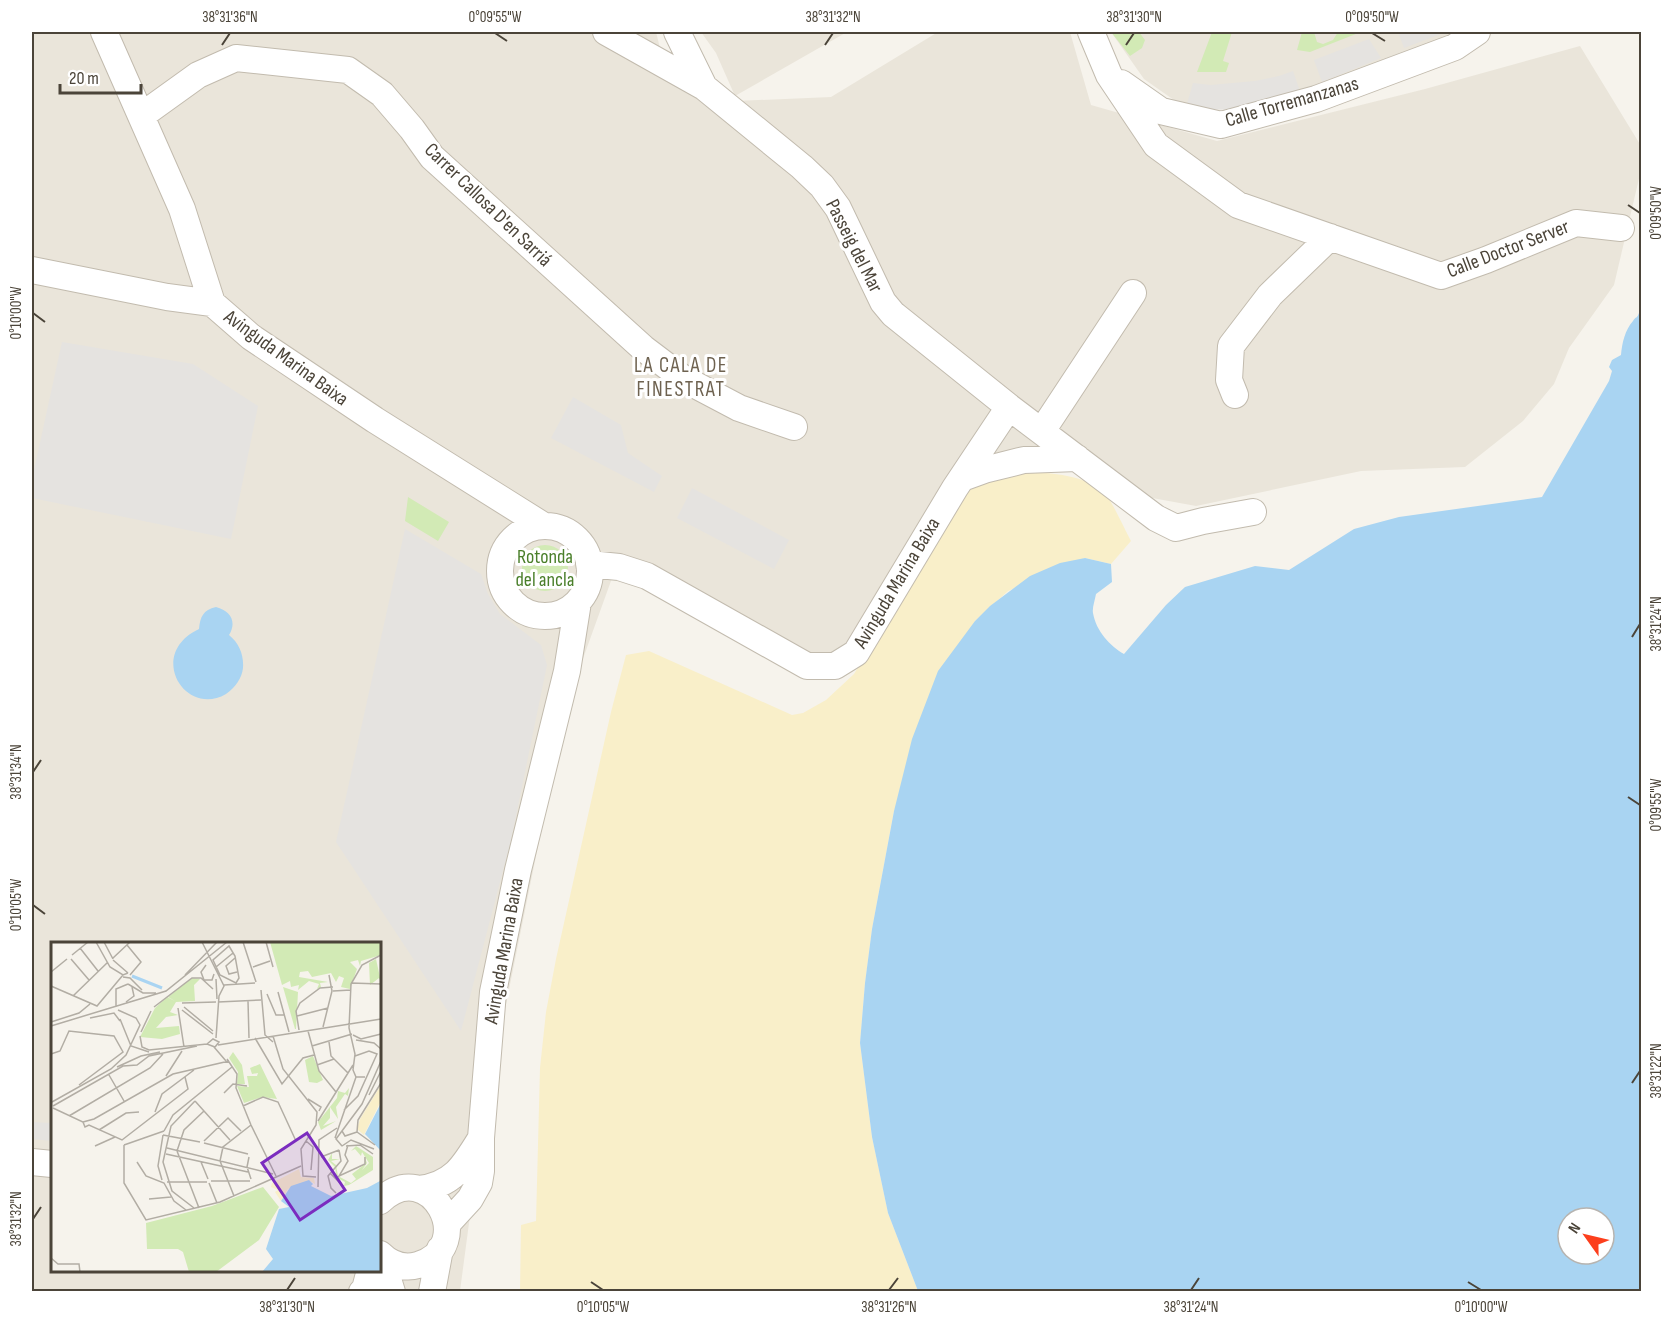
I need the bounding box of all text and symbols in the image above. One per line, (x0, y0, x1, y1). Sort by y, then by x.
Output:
text: 38°31'36"N (202, 8, 258, 27)
text: 0°09'55"W (468, 8, 522, 27)
text: 38°31'32"N (805, 8, 861, 27)
text: 38°31'30"N (1106, 8, 1162, 27)
text: 0°09'50"W (1345, 8, 1399, 27)
scale bar (60, 57, 141, 95)
text: 20 m (69, 68, 99, 89)
street label: Calle Torremanzanas (1223, 72, 1361, 132)
street label: Carrer Callosa D'en Sarriá (419, 138, 557, 272)
text: 0°09'50"W (1647, 186, 1666, 240)
street label: Passeig del Mar (820, 195, 888, 297)
street label: Calle Doctor Server (1444, 215, 1573, 283)
text: 0°10'00"W (7, 286, 26, 339)
street label: Avinguda Marina Baixa (218, 304, 353, 411)
district label: LA CALA DE FINESTRAT (634, 353, 728, 402)
street label: Avinguda Marina Baixa (848, 513, 945, 653)
park label: Rotonda del ancla (516, 545, 574, 592)
text: 38°31'24"N (1647, 596, 1666, 652)
text: 38°31'34"N (7, 744, 26, 800)
text: 0°09'55"W (1647, 778, 1666, 832)
street label: Avinguda Marina Baixa (479, 876, 529, 1027)
text: 0°10'05"W (7, 879, 26, 931)
inset map (51, 942, 381, 1272)
text: 38°31'22"N (1647, 1043, 1666, 1099)
text: 38°31'32"N (7, 1191, 26, 1247)
north arrow (1556, 1206, 1616, 1266)
text: N (1565, 1220, 1585, 1237)
text: 38°31'30"N (259, 1298, 315, 1317)
text: 0°10'05"W (577, 1298, 629, 1317)
text: 38°31'26"N (861, 1298, 917, 1317)
text: 38°31'24"N (1163, 1298, 1219, 1317)
text: 0°10'00"W (1455, 1298, 1508, 1317)

